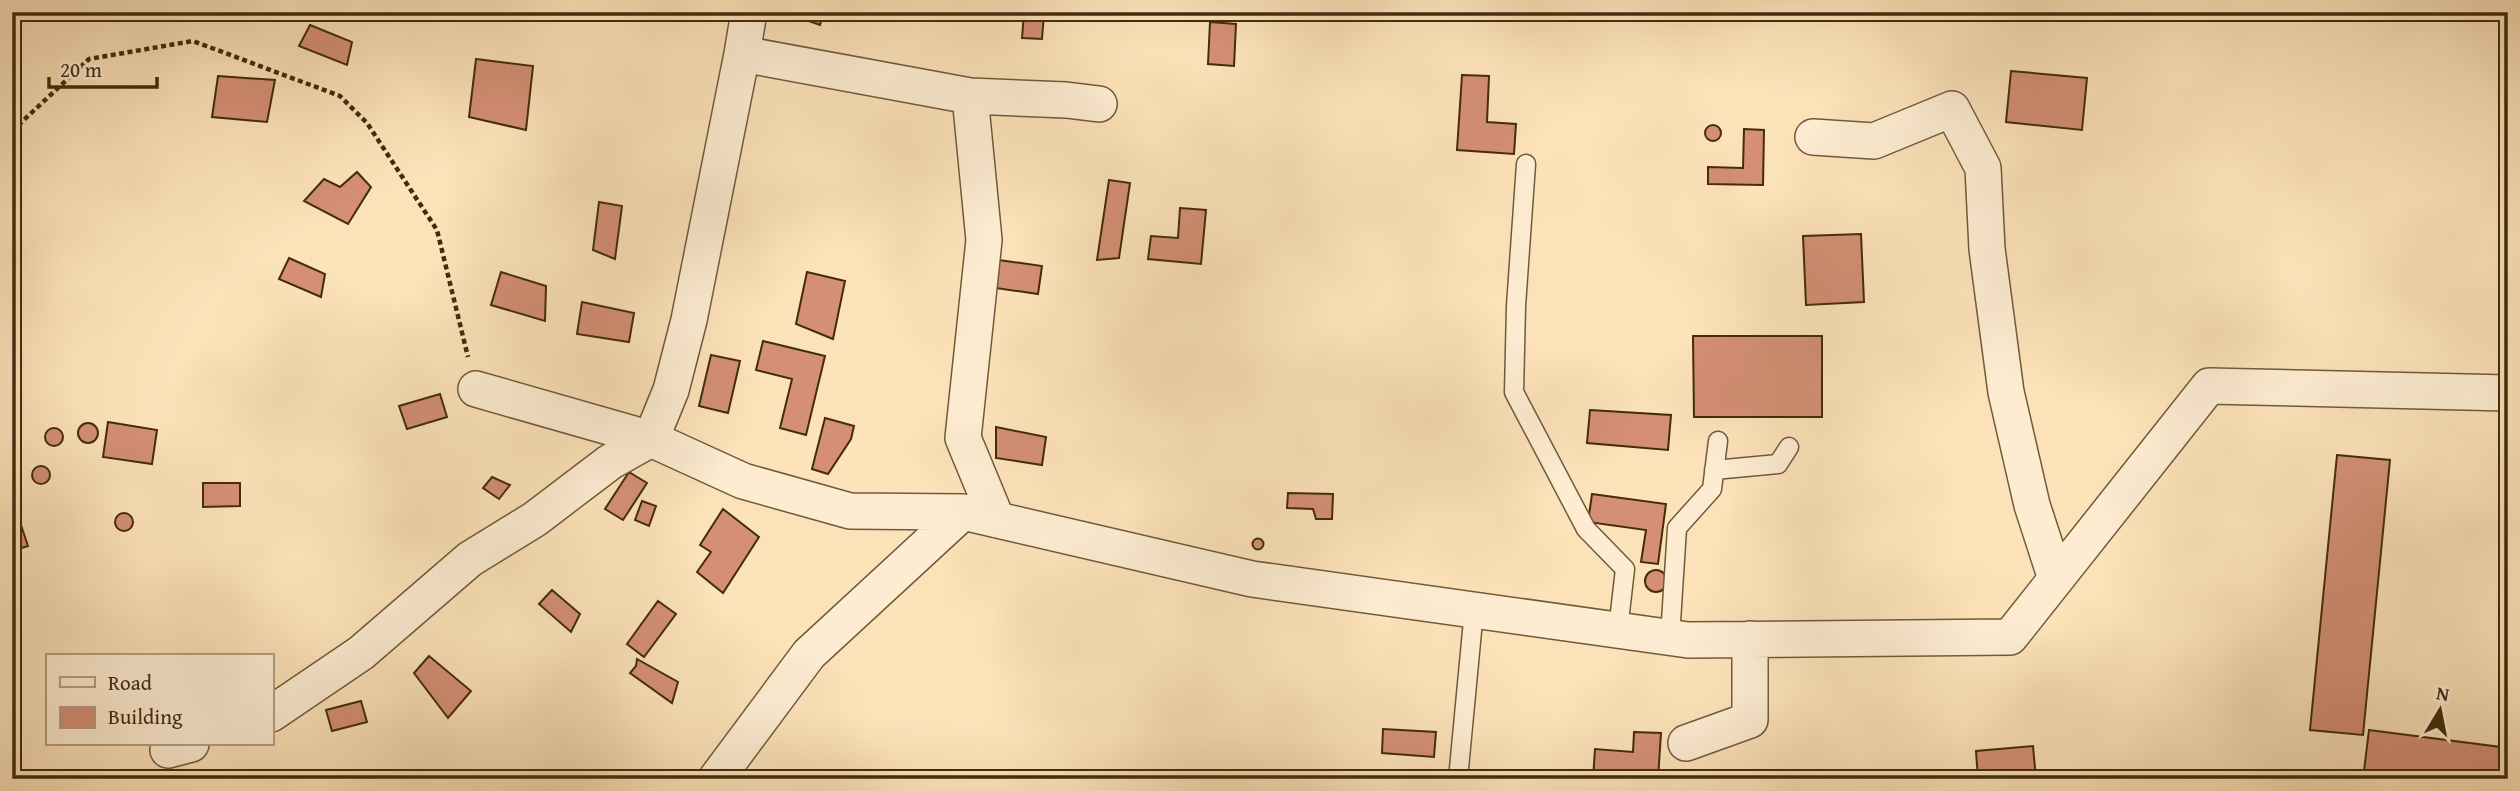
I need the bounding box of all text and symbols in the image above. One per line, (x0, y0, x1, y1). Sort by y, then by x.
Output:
scale bar (49, 46, 158, 90)
text: 20 m (60, 54, 102, 85)
legend (46, 654, 273, 746)
text: Road (108, 667, 153, 698)
north arrow (2404, 676, 2474, 746)
text: N (2434, 678, 2452, 708)
text: Building (108, 701, 183, 732)

